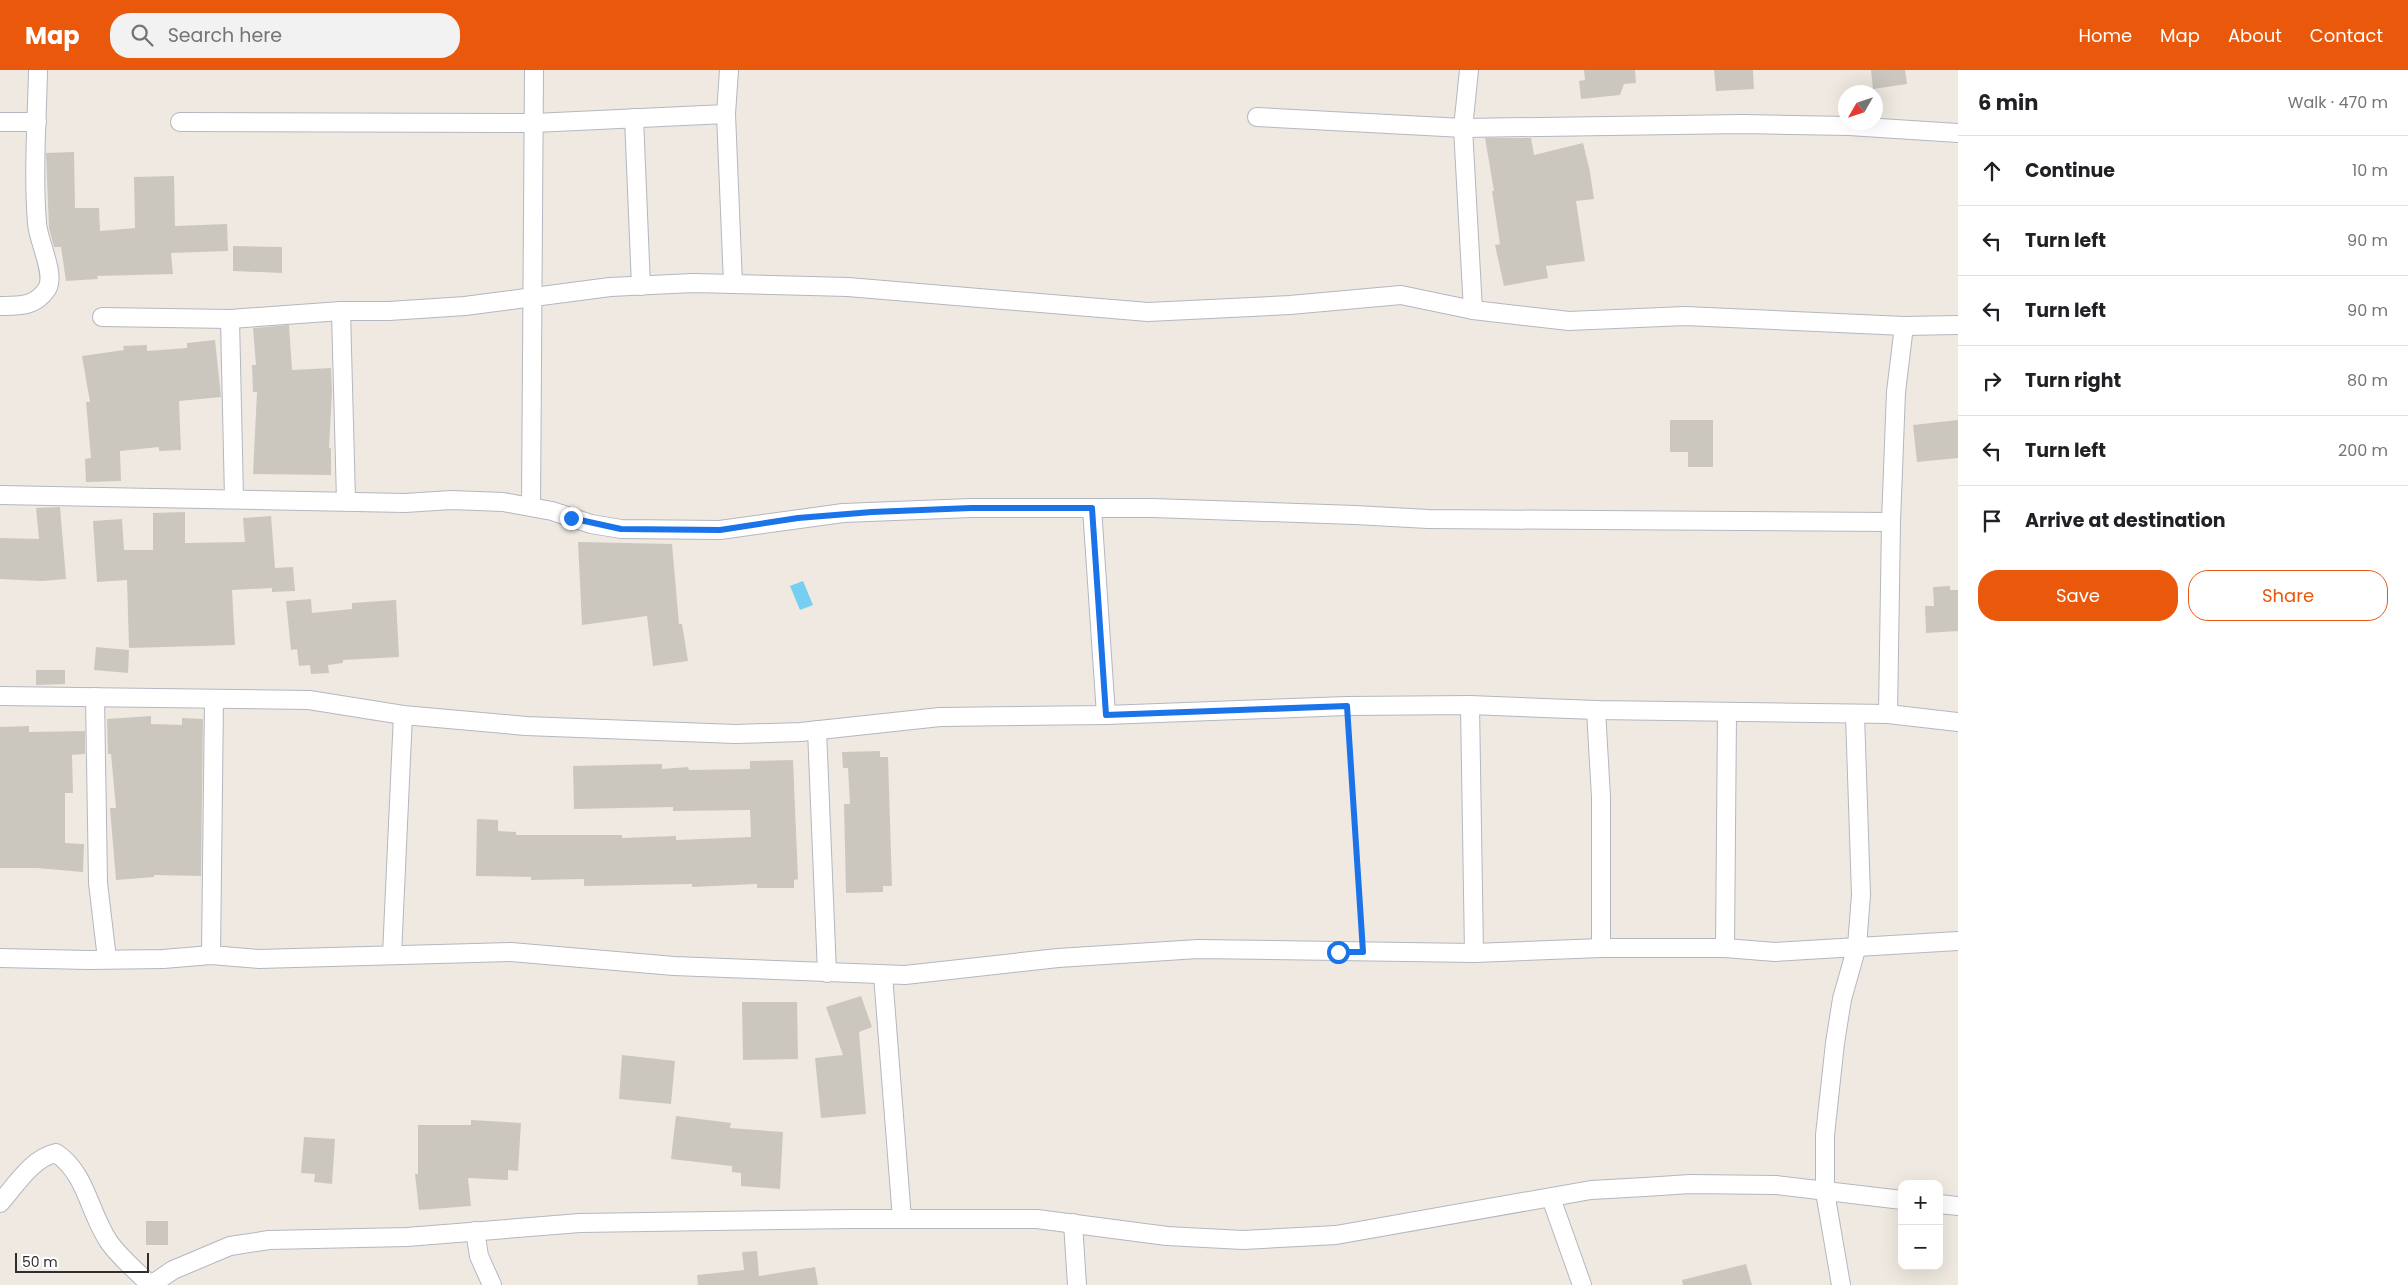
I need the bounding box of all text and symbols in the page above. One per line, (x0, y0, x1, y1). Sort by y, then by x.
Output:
search box (110, 13, 460, 58)
text: Map (25, 19, 80, 52)
icon: search (128, 21, 156, 49)
text: Search here (168, 22, 282, 49)
text: Home (2078, 23, 2132, 48)
text: Map (2160, 23, 2200, 48)
text: About (2228, 23, 2282, 48)
text: Contact (2310, 23, 2383, 48)
north arrow (1838, 85, 1883, 130)
text: 6 min (1978, 88, 2038, 117)
text: Walk · 470 m (2288, 91, 2388, 114)
icon: ahead (1978, 157, 2006, 185)
text: Continue (2025, 157, 2115, 184)
text: 10 m (2352, 159, 2388, 182)
icon: left (1978, 227, 2006, 255)
text: Turn left (2025, 227, 2106, 254)
text: 90 m (2347, 229, 2388, 252)
icon: left (1978, 297, 2006, 325)
text: Turn left (2025, 297, 2106, 324)
text: 90 m (2347, 299, 2388, 322)
icon: right (1978, 367, 2006, 395)
text: Turn right (2025, 367, 2121, 394)
text: 80 m (2347, 369, 2388, 392)
icon: left (1978, 437, 2006, 465)
text: Turn left (2025, 437, 2106, 464)
text: 200 m (2338, 439, 2388, 462)
route end (560, 507, 583, 530)
icon: arrive (1978, 507, 2006, 535)
text: Arrive at destination (2025, 507, 2226, 534)
button: Save (1978, 570, 2178, 621)
button: Share (2188, 570, 2388, 621)
route start (1327, 941, 1350, 964)
map controls (1898, 1180, 1943, 1270)
button: + (1898, 1180, 1943, 1225)
button: − (1898, 1225, 1943, 1270)
scale bar (15, 1250, 149, 1273)
text: 50 m (22, 1252, 58, 1272)

